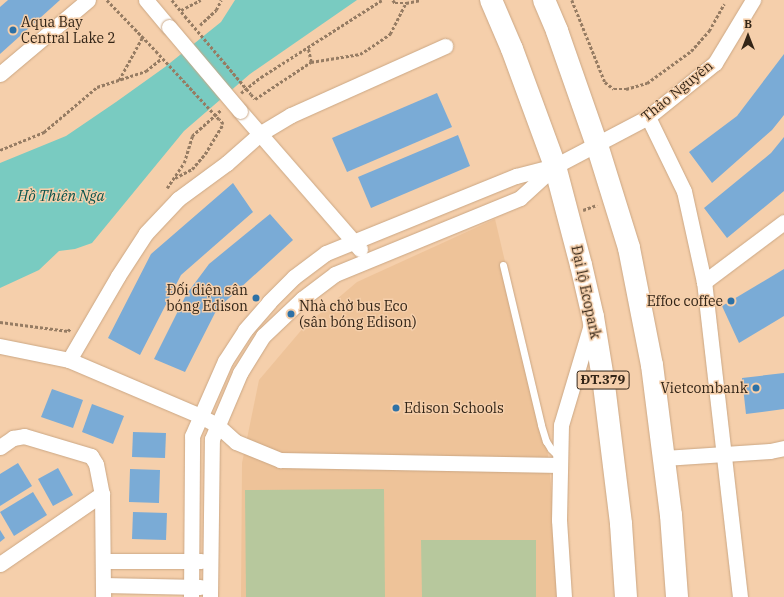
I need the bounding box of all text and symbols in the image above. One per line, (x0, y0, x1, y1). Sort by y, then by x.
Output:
place label: Aqua Bay Central Lake 2 (21, 14, 116, 46)
north arrow (728, 16, 768, 56)
text: B (744, 17, 752, 31)
marker: Aqua Bay Central Lake 2 (8, 25, 18, 35)
street label: Thảo Nguyên (638, 57, 716, 125)
water label: Hồ Thiên Nga (17, 187, 105, 205)
street label: Đại lộ Ecopark (568, 244, 604, 340)
place label: Đối diện sân bóng Edison (166, 282, 248, 314)
marker: Đối diện sân bóng Edison (251, 293, 261, 303)
place label: Effoc coffee (647, 293, 723, 309)
marker: Effoc coffee (726, 296, 736, 306)
place label: Nhà chờ bus Eco (sân bóng Edison) (299, 298, 417, 330)
marker: Nhà chờ bus Eco (sân bóng Edison) (286, 309, 296, 319)
road number: ĐT.379 (576, 369, 630, 391)
place label: Vietcombank (661, 380, 748, 396)
marker: Vietcombank (751, 383, 761, 393)
place label: Edison Schools (404, 400, 504, 416)
marker: Edison Schools (391, 403, 401, 413)

